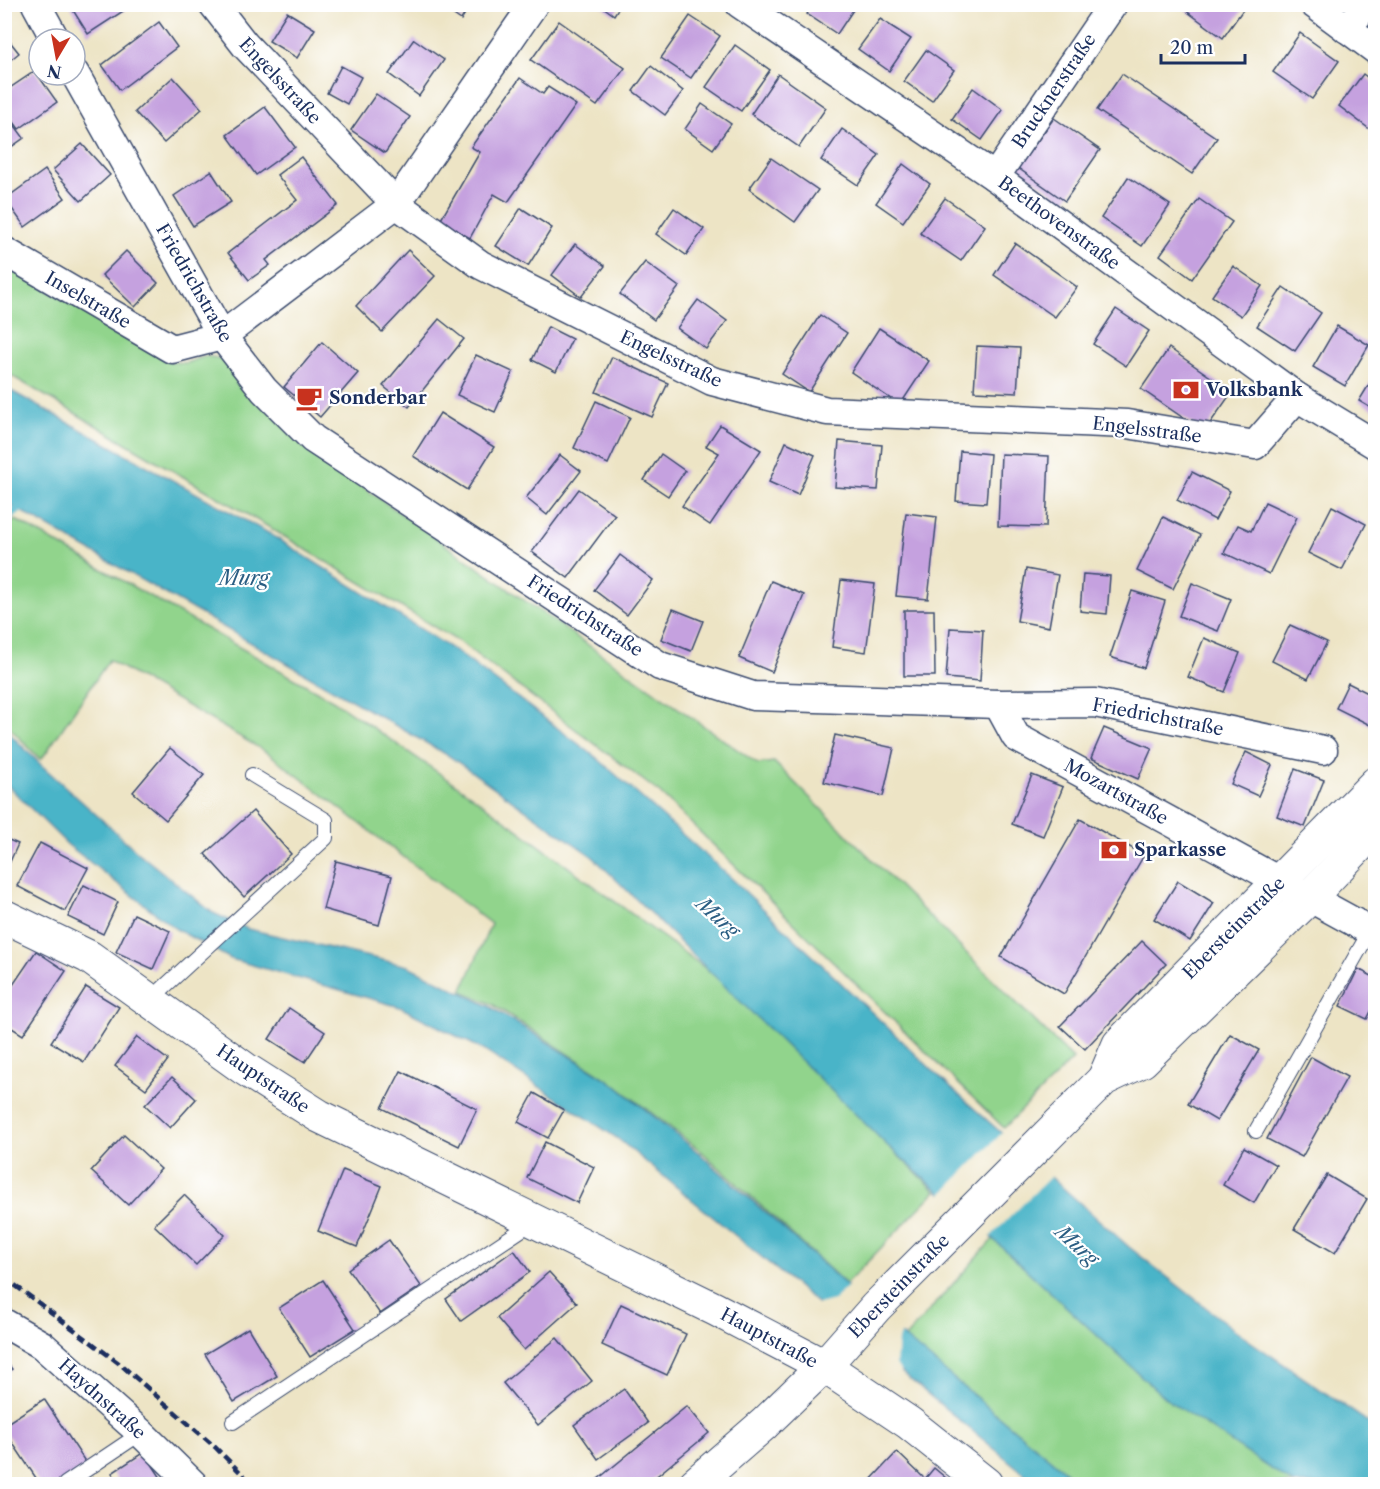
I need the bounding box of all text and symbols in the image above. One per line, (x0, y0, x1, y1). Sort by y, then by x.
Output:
north arrow (27, 27, 87, 87)
scale bar (1161, 27, 1245, 65)
street label: Brucknerstraße (1008, 29, 1100, 153)
street label: Engelsstraße (234, 33, 326, 129)
text: 20 m (1170, 37, 1214, 59)
text: N (46, 61, 63, 83)
street label: Beethovenstraße (994, 171, 1124, 275)
street label: Friedrichstraße (151, 220, 237, 346)
street label: Inselstraße (41, 267, 135, 333)
street label: Engelsstraße (616, 326, 726, 392)
bank icon: Volksbank (1171, 375, 1201, 405)
place label: Volksbank (1205, 379, 1304, 401)
cafe icon: Sonderbar (294, 383, 324, 413)
place label: Sonderbar (329, 387, 427, 409)
street label: Engelsstraße (1091, 412, 1203, 448)
water label: Murg (217, 566, 271, 590)
street label: Friedrichstraße (523, 571, 647, 661)
street label: Friedrichstraße (1091, 693, 1225, 741)
street label: Mozartstraße (1060, 754, 1172, 830)
bank icon: Sparkasse (1099, 835, 1129, 865)
place label: Sparkasse (1134, 839, 1227, 861)
street label: Ebersteinstraße (1178, 872, 1290, 984)
water label: Murg (690, 890, 746, 944)
street label: Hauptstraße (212, 1040, 314, 1118)
water label: Murg (1049, 1218, 1105, 1272)
street label: Ebersteinstraße (844, 1230, 954, 1342)
street label: Hauptstraße (717, 1303, 821, 1373)
street label: Haydnstraße (54, 1354, 150, 1444)

